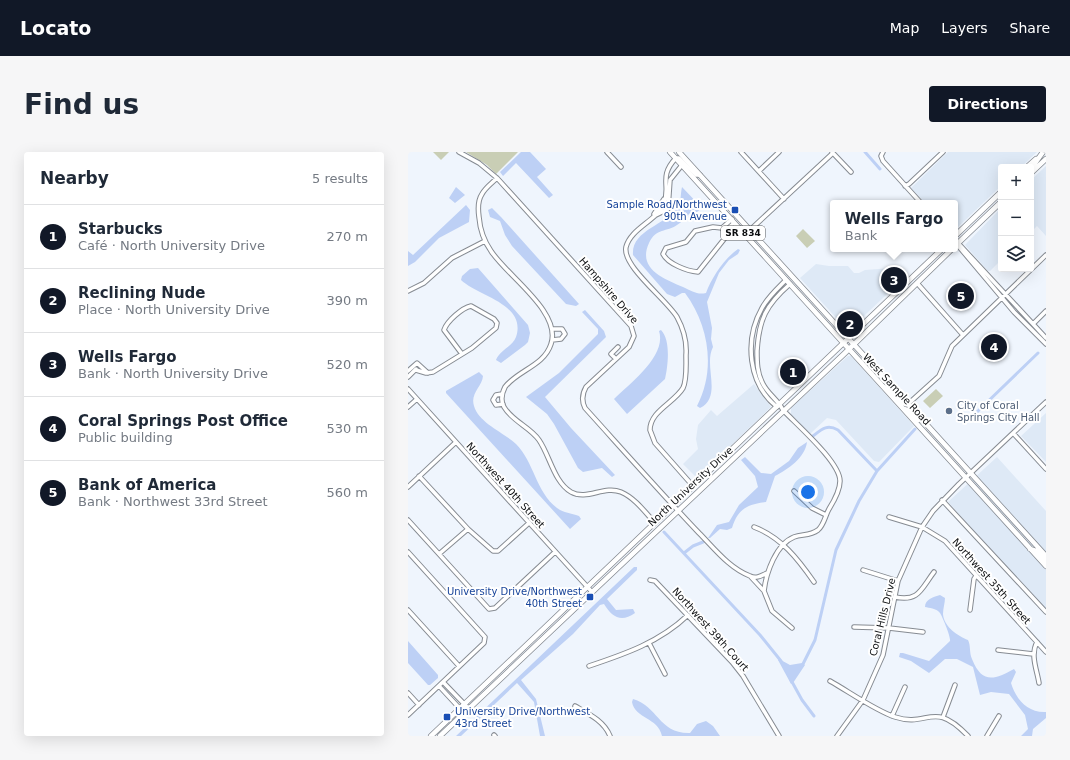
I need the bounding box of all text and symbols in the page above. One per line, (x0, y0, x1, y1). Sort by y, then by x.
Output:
text: Locato (20, 17, 91, 39)
text: Map (890, 20, 919, 36)
text: Layers (941, 20, 988, 36)
text: Share (1010, 20, 1050, 36)
button: Directions (929, 86, 1046, 122)
text: Find us (24, 88, 139, 121)
map controls (998, 164, 1034, 272)
button: + (998, 164, 1034, 200)
text: Nearby (40, 168, 109, 188)
text: 5 results (312, 171, 368, 186)
place label: Sample Road/Northwest 90th Avenue (606, 199, 727, 222)
popup (830, 200, 958, 252)
button: − (998, 200, 1034, 236)
marker: Sample Road/Northwest 90th Avenue (730, 205, 740, 215)
text: Wells Fargo (845, 210, 943, 228)
text: Starbucks (78, 220, 163, 238)
road number: SR 834 (721, 226, 765, 240)
text: Bank (845, 228, 877, 243)
text: 1 (48, 229, 58, 244)
text: 270 m (326, 229, 368, 244)
button: layers (998, 236, 1034, 272)
text: Café · North University Drive (78, 238, 265, 253)
street label: Hampshire Drive (577, 255, 640, 326)
pin: 3 (881, 265, 907, 295)
pin: 5 (948, 281, 974, 311)
text: Reclining Nude (78, 284, 206, 302)
text: 2 (48, 293, 58, 308)
text: 390 m (326, 293, 368, 308)
text: Place · North University Drive (78, 302, 270, 317)
pin: 2 (837, 309, 863, 339)
pin: 4 (981, 332, 1007, 362)
text: Wells Fargo (78, 348, 177, 366)
street label: West Sample Road (861, 351, 933, 427)
text: 3 (48, 357, 58, 372)
text: 520 m (326, 357, 368, 372)
pin: 1 (780, 357, 806, 387)
text: Bank · North University Drive (78, 366, 268, 381)
place label: City of Coral Springs City Hall (957, 400, 1040, 423)
marker: City of Coral Springs City Hall (944, 406, 954, 416)
text: Coral Springs Post Office (78, 412, 288, 430)
text: 4 (48, 421, 58, 436)
text: 530 m (326, 421, 368, 436)
text: Public building (78, 430, 173, 445)
street label: Northwest 40th Street (464, 440, 547, 530)
street label: North University Drive (646, 444, 735, 528)
text: Bank of America (78, 476, 216, 494)
your location (798, 482, 818, 502)
text: 5 (48, 485, 58, 500)
text: 560 m (326, 485, 368, 500)
text: Bank · Northwest 33rd Street (78, 494, 268, 509)
street label: Northwest 35th Street (950, 536, 1033, 626)
street label: Coral Hills Drive (867, 577, 898, 657)
street label: Northwest 39th Court (670, 585, 751, 673)
place label: University Drive/Northwest 40th Street (447, 586, 582, 609)
marker: University Drive/Northwest 40th Street (585, 592, 595, 602)
place label: University Drive/Northwest 43rd Street (455, 706, 590, 729)
marker: University Drive/Northwest 43rd Street (442, 712, 452, 722)

